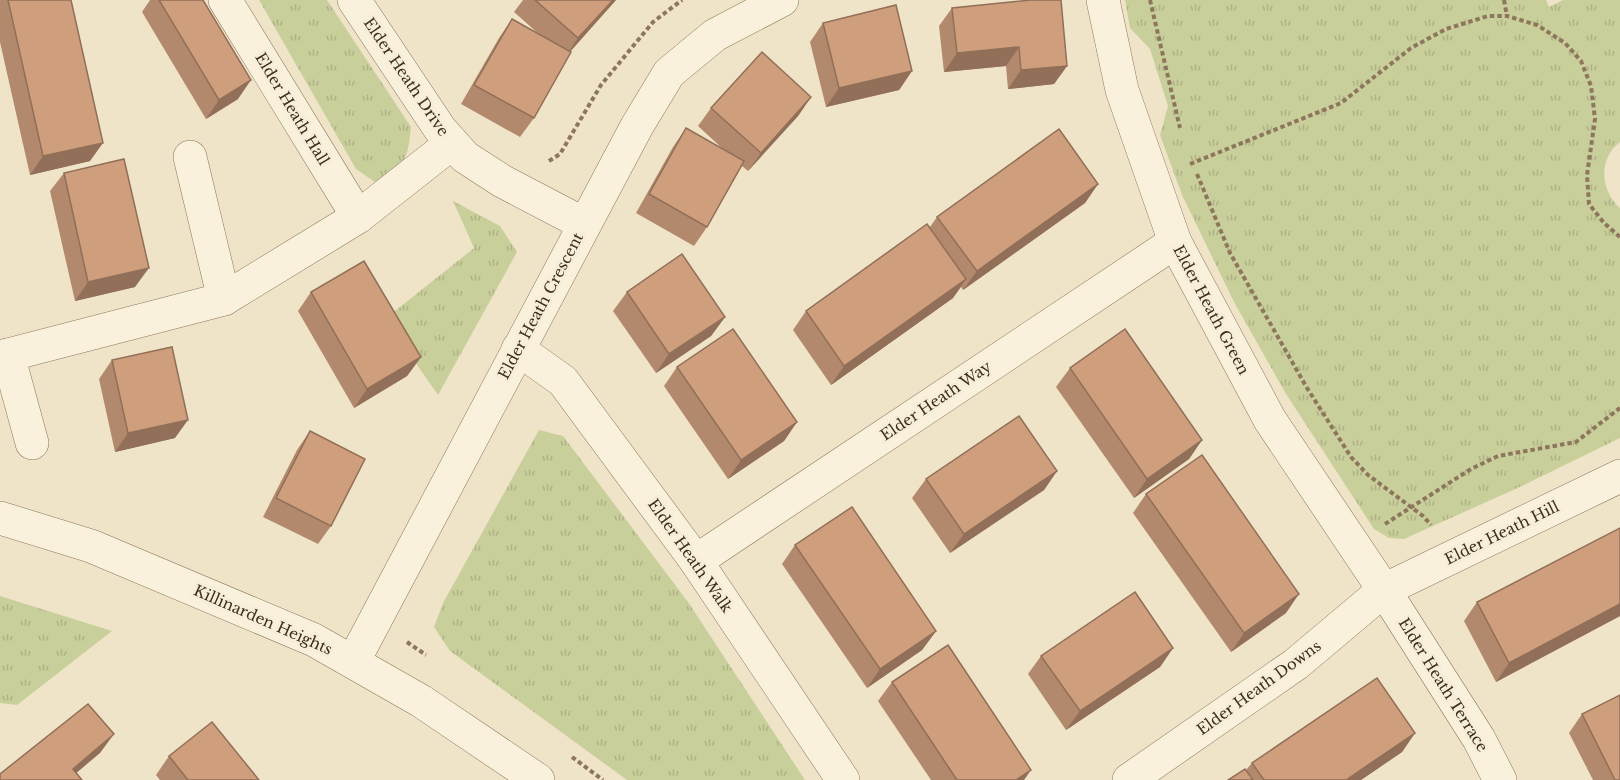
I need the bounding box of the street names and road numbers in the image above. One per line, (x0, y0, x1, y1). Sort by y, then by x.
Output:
street label: Elder Heath Drive (360, 14, 453, 140)
street label: Elder Heath Hall (251, 49, 334, 169)
street label: Elder Heath Crescent (494, 229, 587, 382)
street label: Elder Heath Green (1169, 242, 1254, 378)
street label: Elder Heath Way (877, 356, 995, 445)
street label: Elder Heath Walk (644, 495, 737, 617)
street label: Elder Heath Hill (1441, 497, 1562, 568)
street label: Killinarden Heights (191, 580, 336, 659)
street label: Elder Heath Terrace (1395, 614, 1492, 755)
street label: Elder Heath Downs (1193, 636, 1325, 739)

